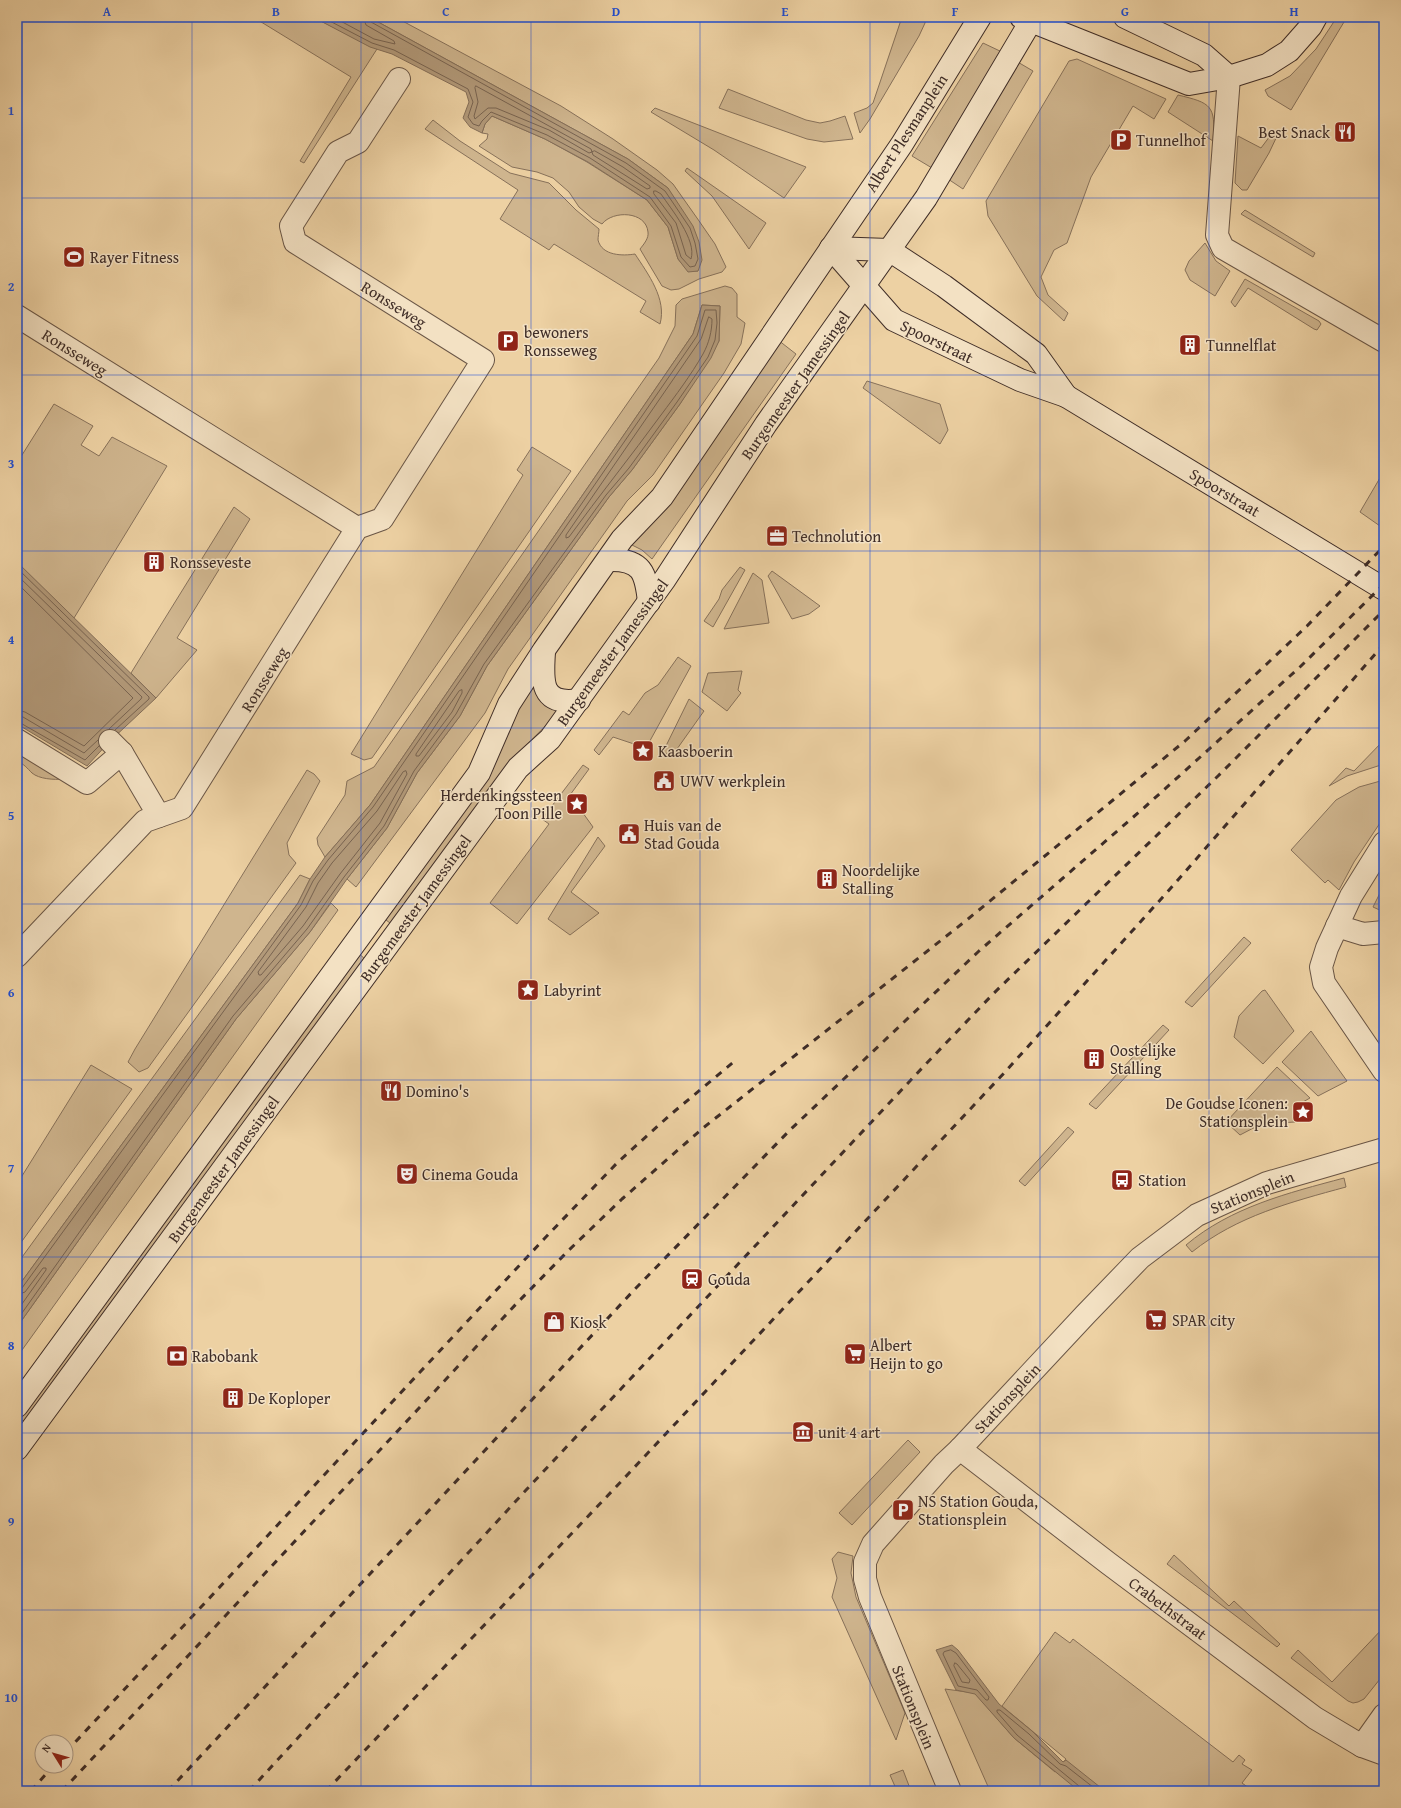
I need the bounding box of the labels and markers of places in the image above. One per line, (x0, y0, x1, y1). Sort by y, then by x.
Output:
restaurant icon: Best Snack (1332, 119, 1358, 145)
place label: Best Snack (1259, 120, 1331, 144)
parking icon: Tunnelhof (1108, 127, 1134, 153)
place label: Tunnelhof (1136, 128, 1208, 152)
sports icon: Rayer Fitness (61, 244, 87, 270)
place label: Rayer Fitness (90, 245, 179, 269)
place label: bewoners Ronsseweg (524, 320, 597, 362)
parking icon: bewoners Ronsseweg (495, 328, 521, 354)
building icon: Tunnelflat (1177, 332, 1203, 358)
place label: Tunnelflat (1206, 333, 1277, 357)
office icon: Technolution (764, 523, 790, 549)
place label: Technolution (792, 524, 881, 548)
building icon: Ronsseveste (141, 549, 167, 575)
place label: Ronsseveste (170, 550, 251, 574)
place icon: Kaasboerin (630, 738, 656, 764)
place label: Kaasboerin (658, 739, 733, 763)
public building icon: UWV werkplein (651, 768, 677, 794)
place label: UWV werkplein (680, 769, 786, 793)
place label: Herdenkingssteen Toon Pille (440, 783, 562, 825)
place icon: Herdenkingssteen Toon Pille (564, 791, 590, 817)
place label: Huis van de Stad Gouda (644, 813, 721, 855)
public building icon: Huis van de Stad Gouda (616, 821, 642, 847)
place label: Noordelijke Stalling (842, 858, 920, 900)
building icon: Noordelijke Stalling (814, 866, 840, 892)
place icon: Labyrint (515, 977, 541, 1003)
place label: Labyrint (544, 978, 602, 1002)
place label: Oostelijke Stalling (1110, 1038, 1176, 1080)
building icon: Oostelijke Stalling (1081, 1046, 1107, 1072)
restaurant icon: Domino's (378, 1078, 404, 1104)
place label: Domino's (406, 1079, 469, 1103)
place label: De Goudse Iconen: Stationsplein (1166, 1091, 1288, 1133)
place icon: De Goudse Iconen: Stationsplein (1290, 1099, 1316, 1125)
theatre icon: Cinema Gouda (394, 1161, 420, 1187)
place label: Cinema Gouda (422, 1162, 519, 1186)
bus stop icon: Station (1109, 1167, 1135, 1193)
place label: Station (1138, 1168, 1186, 1192)
station icon: Gouda (679, 1266, 705, 1292)
place label: Gouda (708, 1267, 751, 1291)
supermarket icon: SPAR city (1143, 1307, 1169, 1333)
place label: SPAR city (1172, 1308, 1235, 1332)
shop icon: Kiosk (541, 1309, 567, 1335)
place label: Kiosk (570, 1310, 607, 1334)
place label: Albert Heijn to go (870, 1333, 943, 1375)
supermarket icon: Albert Heijn to go (842, 1341, 868, 1367)
bank icon: Rabobank (164, 1343, 190, 1369)
place label: Rabobank (192, 1344, 259, 1368)
building icon: De Koploper (220, 1385, 246, 1411)
place label: De Koploper (248, 1386, 331, 1410)
museum icon: unit 4 art (790, 1419, 816, 1445)
place label: unit 4 art (818, 1420, 881, 1444)
place label: NS Station Gouda, Stationsplein (918, 1489, 1038, 1531)
parking icon: NS Station Gouda, Stationsplein (890, 1497, 916, 1523)

